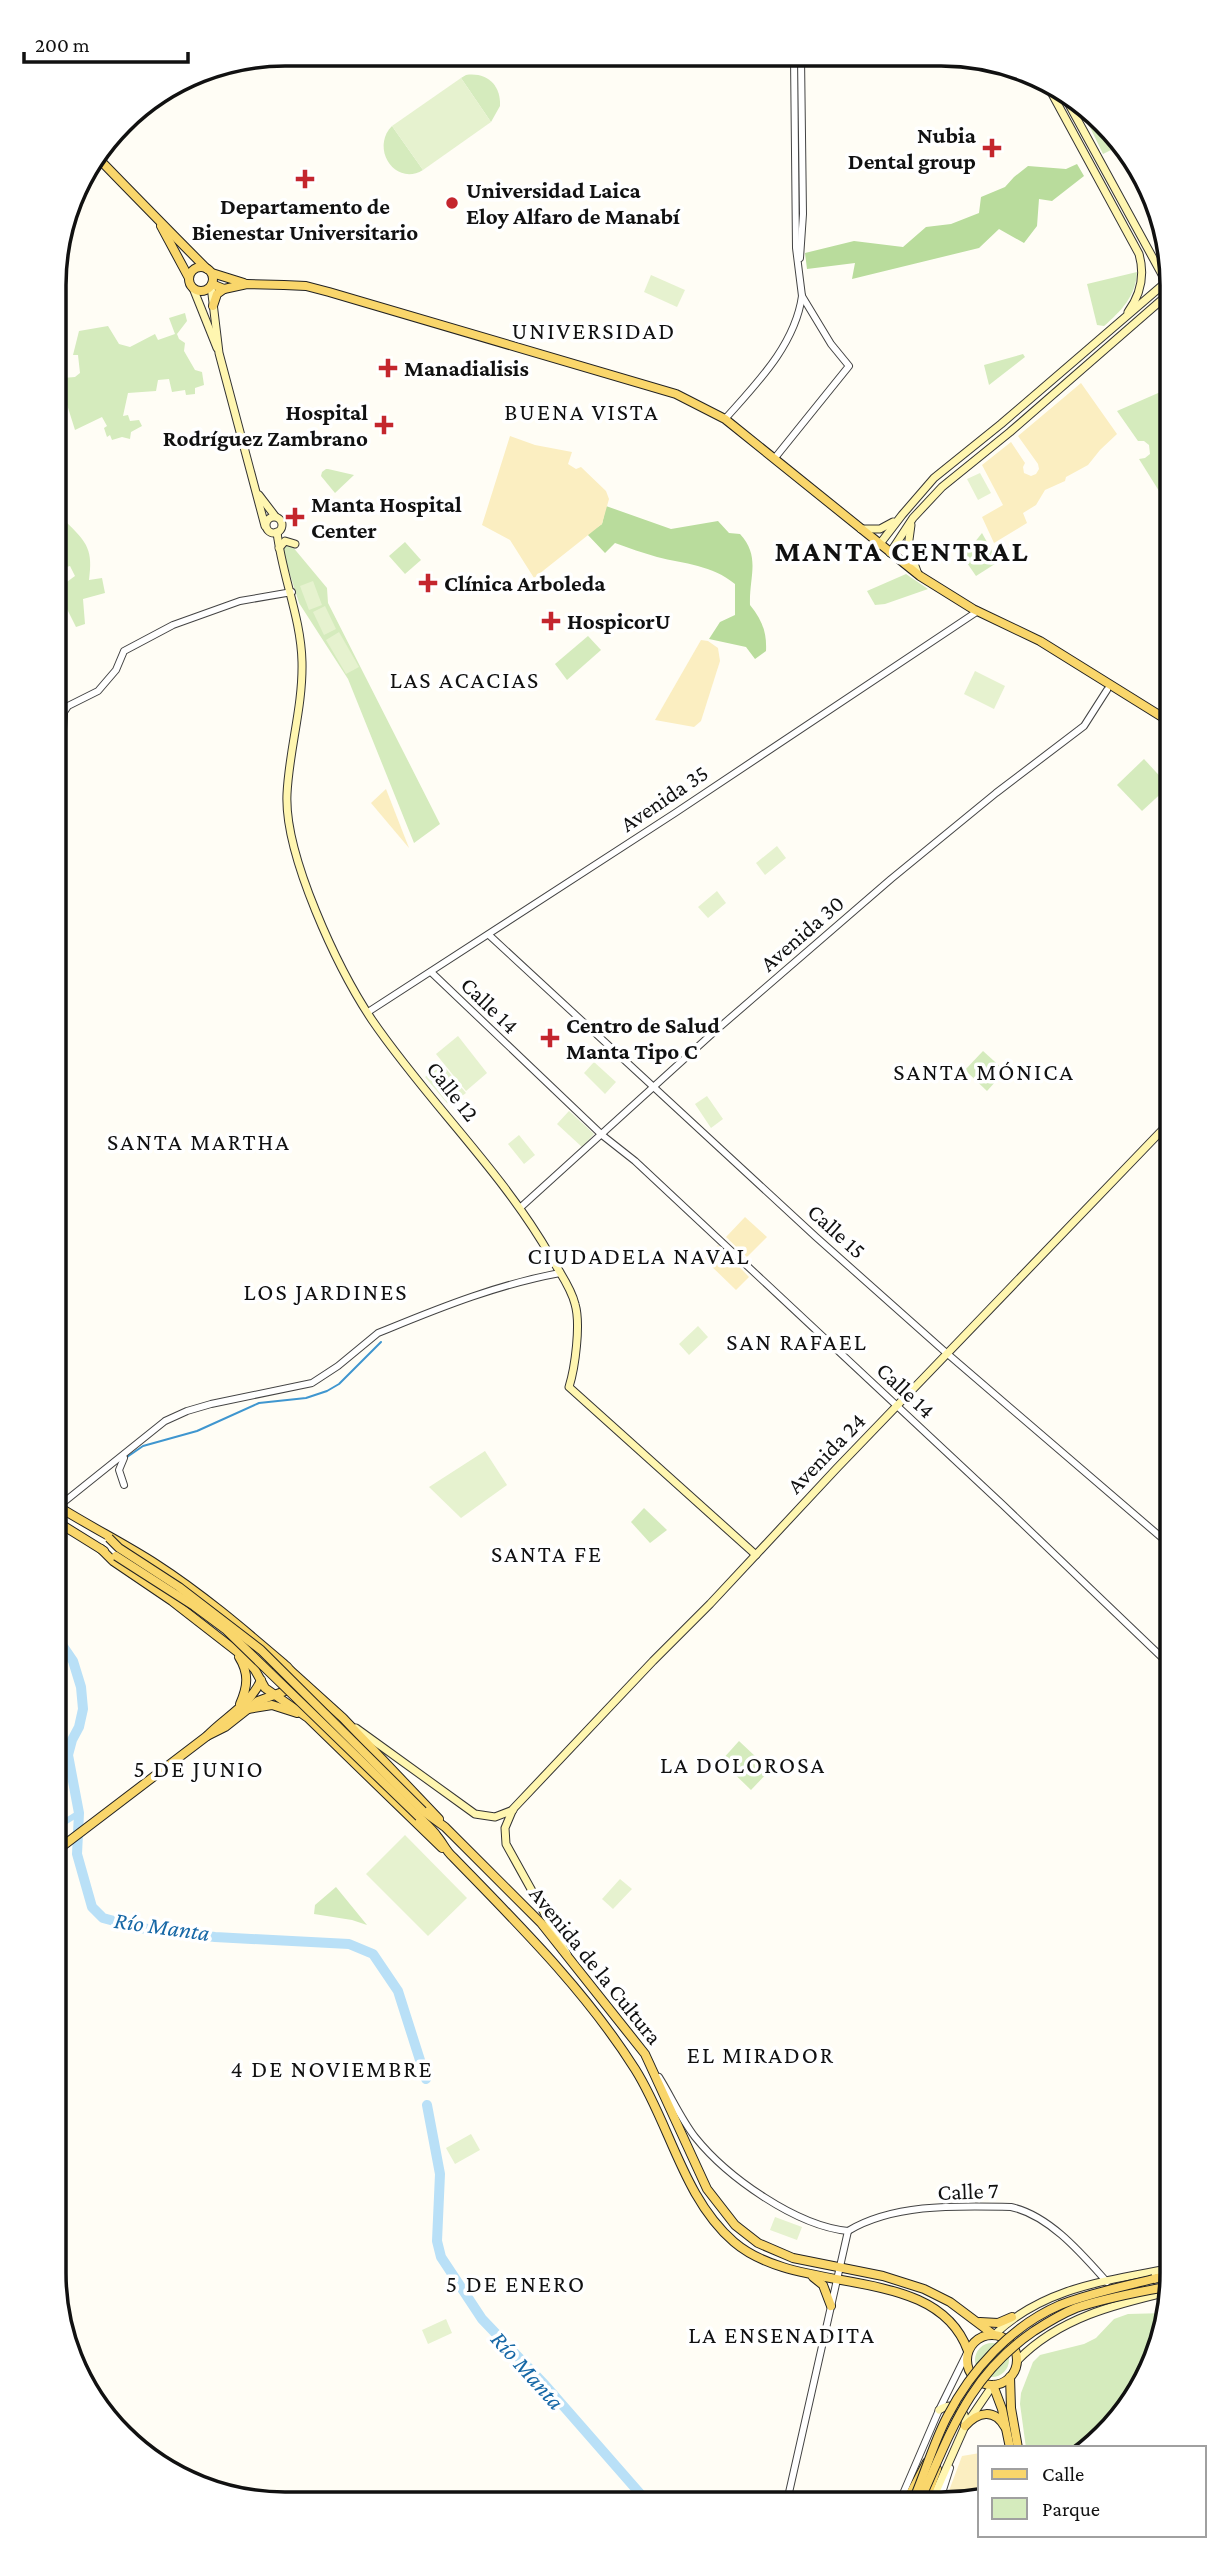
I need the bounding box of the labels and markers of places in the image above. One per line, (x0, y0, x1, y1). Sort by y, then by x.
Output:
place label: Nubia Dental group (848, 122, 977, 174)
marker: Nubia Dental group (982, 138, 1002, 158)
marker: Departamento de Bienestar Universitario (295, 169, 315, 189)
place label: Universidad Laica Eloy Alfaro de Manabí (466, 177, 681, 229)
place label: Departamento de Bienestar Universitario (192, 193, 418, 245)
marker: Universidad Laica Eloy Alfaro de Manabí (444, 195, 460, 211)
place label: Manadialisis (404, 355, 529, 381)
marker: Manadialisis (378, 358, 398, 378)
place label: Hospital Rodríguez Zambrano (163, 399, 368, 451)
marker: Hospital Rodríguez Zambrano (374, 415, 394, 435)
place label: Manta Hospital Center (311, 491, 462, 543)
marker: Manta Hospital Center (285, 507, 305, 527)
place label: Clínica Arboleda (444, 570, 606, 596)
marker: Clínica Arboleda (418, 573, 438, 593)
place label: HospicorU (567, 608, 671, 634)
marker: HospicorU (541, 611, 561, 631)
place label: Centro de Salud Manta Tipo C (566, 1012, 720, 1064)
marker: Centro de Salud Manta Tipo C (540, 1028, 560, 1048)

